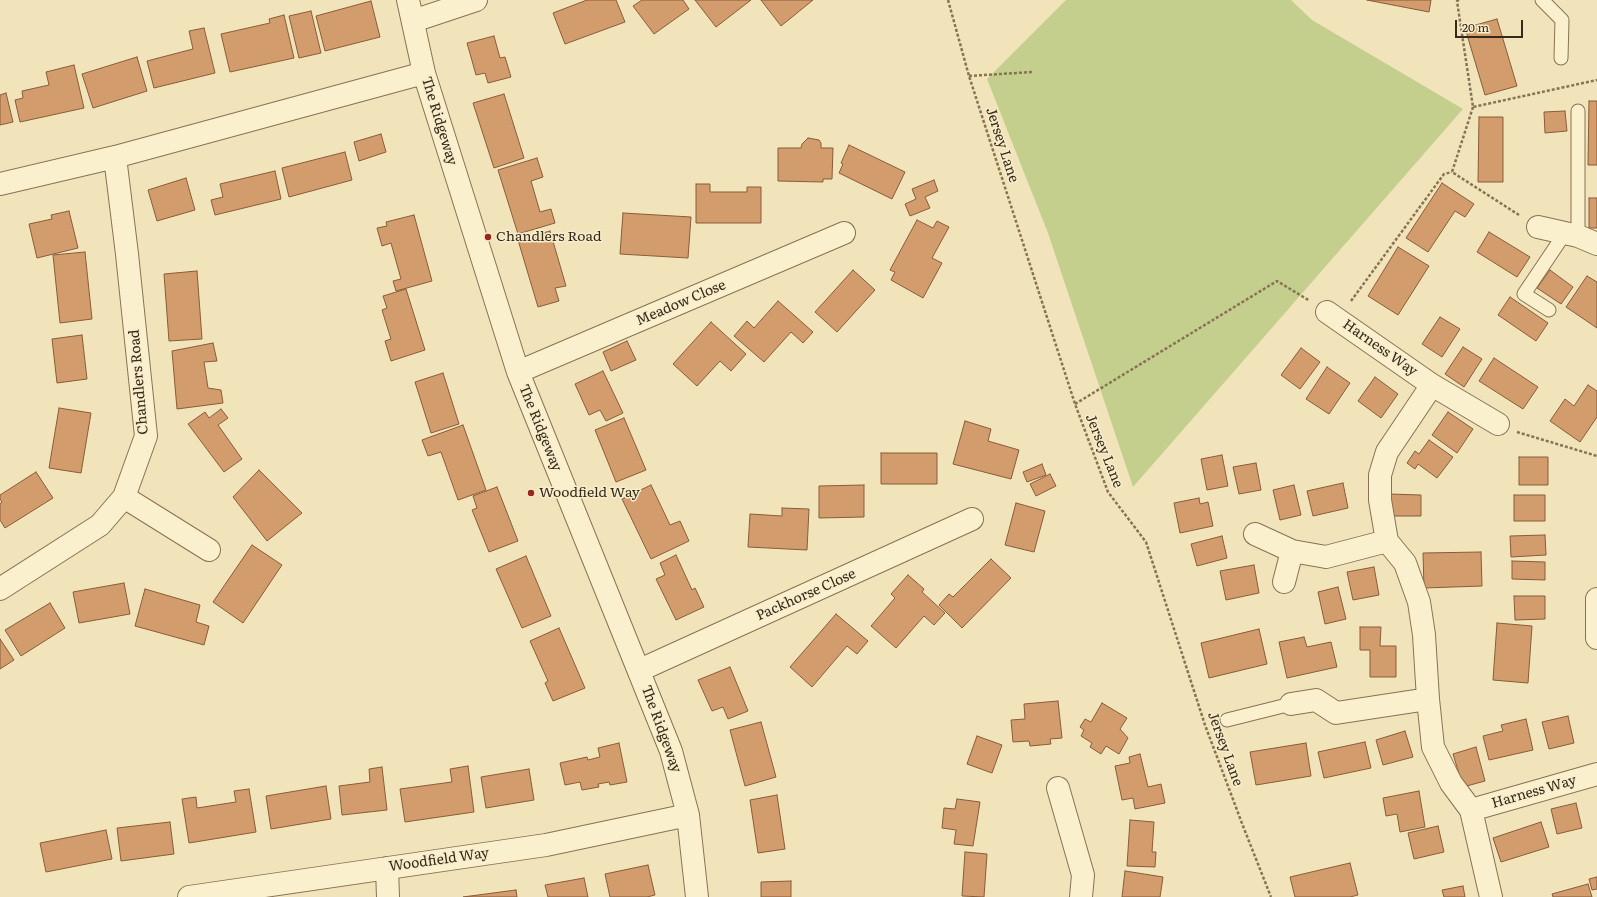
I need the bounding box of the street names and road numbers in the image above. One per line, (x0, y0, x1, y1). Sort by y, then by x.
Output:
street label: The Ridgeway (418, 75, 460, 167)
street label: Jersey Lane (982, 105, 1022, 185)
street label: Meadow Close (634, 277, 728, 329)
street label: Harness Way (1339, 316, 1421, 380)
street label: Chandlers Road (126, 329, 152, 435)
street label: The Ridgeway (515, 382, 565, 474)
street label: Jersey Lane (1082, 412, 1126, 490)
street label: Packhorse Close (754, 565, 858, 625)
street label: The Ridgeway (637, 683, 685, 775)
street label: Jersey Lane (1204, 709, 1246, 789)
street label: Harness Way (1490, 772, 1578, 812)
street label: Woodfield Way (388, 845, 490, 875)

